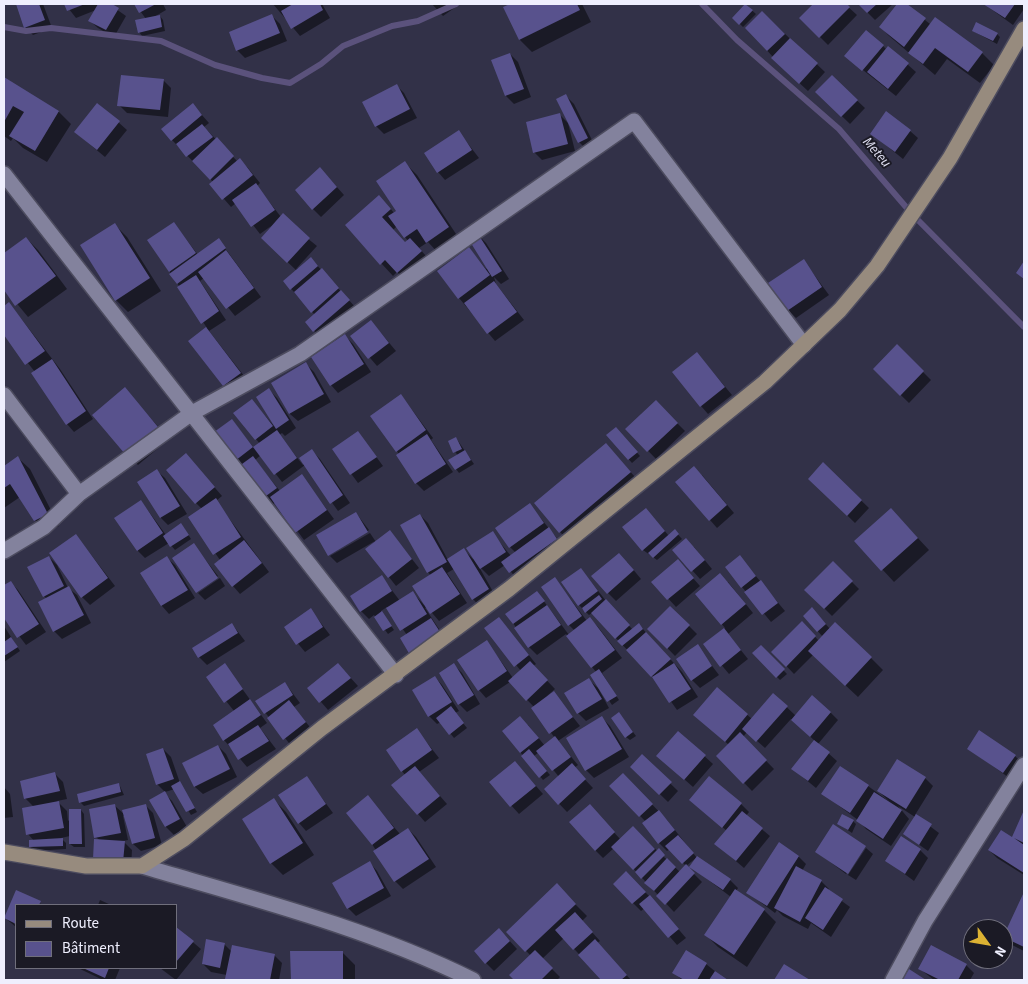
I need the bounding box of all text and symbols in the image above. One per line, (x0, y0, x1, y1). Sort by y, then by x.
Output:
water label: Meteu (858, 134, 894, 172)
legend (15, 904, 178, 969)
text: Route (62, 913, 99, 934)
north arrow (963, 919, 1013, 969)
text: Bâtiment (62, 938, 120, 959)
text: N (989, 942, 1011, 961)

